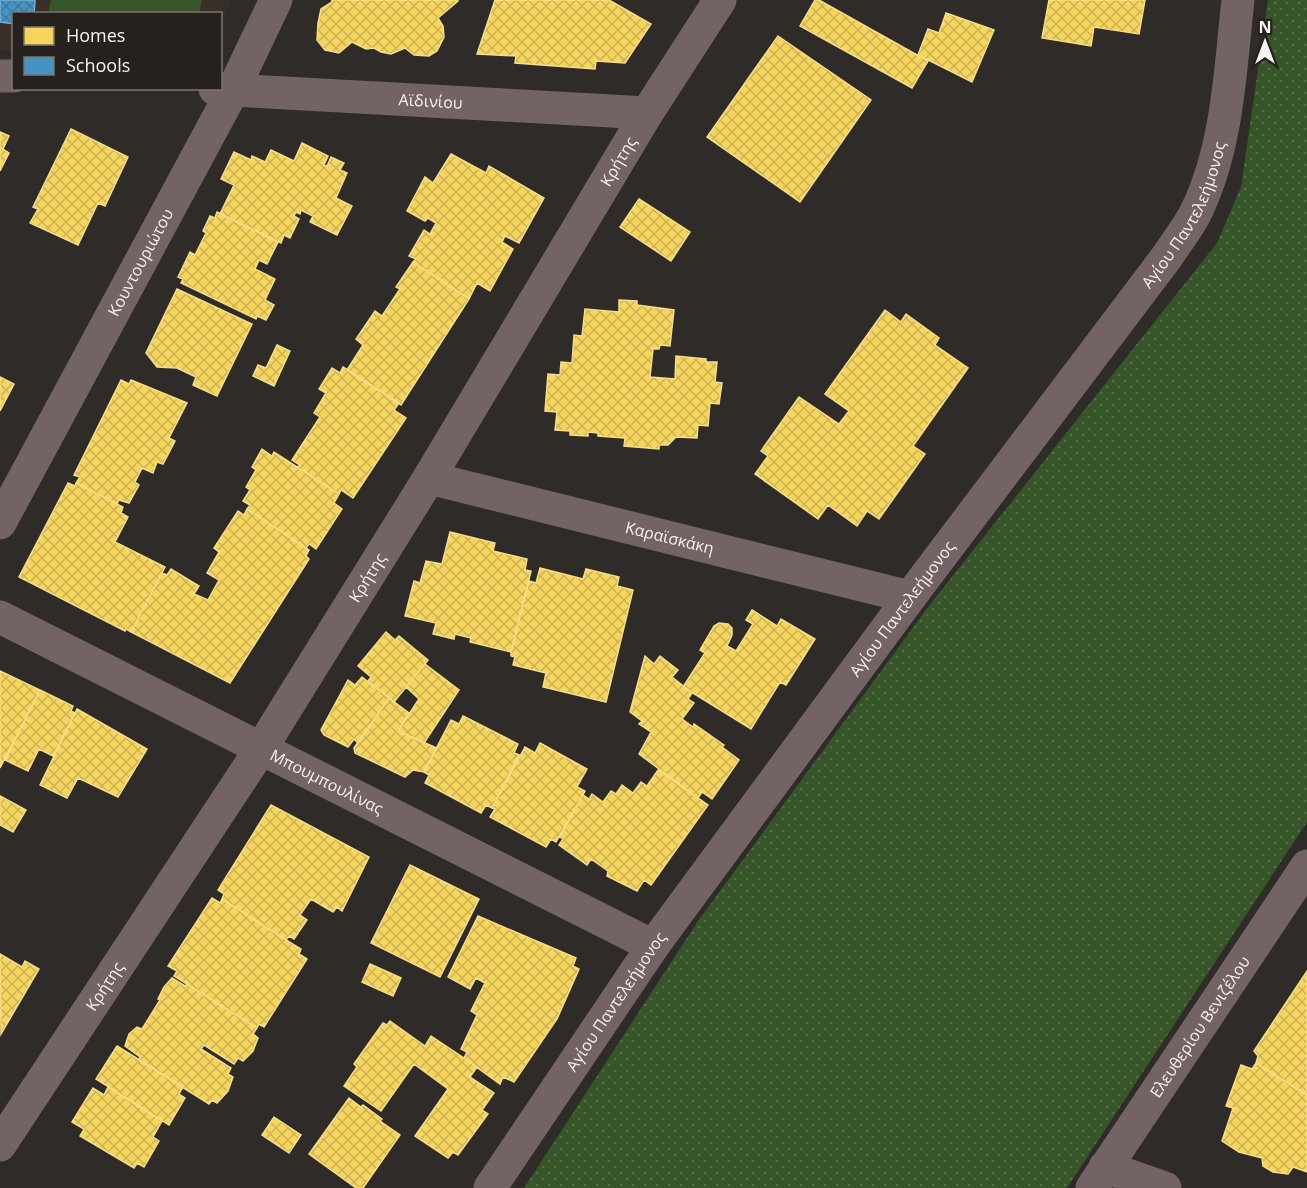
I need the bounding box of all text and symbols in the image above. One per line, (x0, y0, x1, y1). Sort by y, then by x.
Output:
legend (12, 12, 222, 90)
north arrow (1235, 12, 1295, 72)
text: N (1258, 16, 1272, 38)
text: Homes (66, 23, 125, 47)
text: Schools (66, 53, 130, 77)
street label: Αϊδινίου (398, 88, 463, 114)
street label: Κρήτης (595, 132, 642, 190)
street label: Αγίου Παντελεήμονος (1136, 139, 1230, 293)
street label: Κουντουριώτου (102, 205, 178, 320)
street label: Καραϊσκάκη (623, 516, 716, 559)
street label: Αγίου Παντελεήμονος (844, 536, 960, 681)
street label: Κρήτης (344, 548, 391, 606)
street label: Μπουμπουλίνας (267, 744, 387, 820)
street label: Αγίου Παντελεήμονος (561, 927, 671, 1076)
street label: Ελευθερίου Βενιζέλου (1145, 952, 1255, 1102)
street label: Κρήτης (80, 957, 129, 1015)

